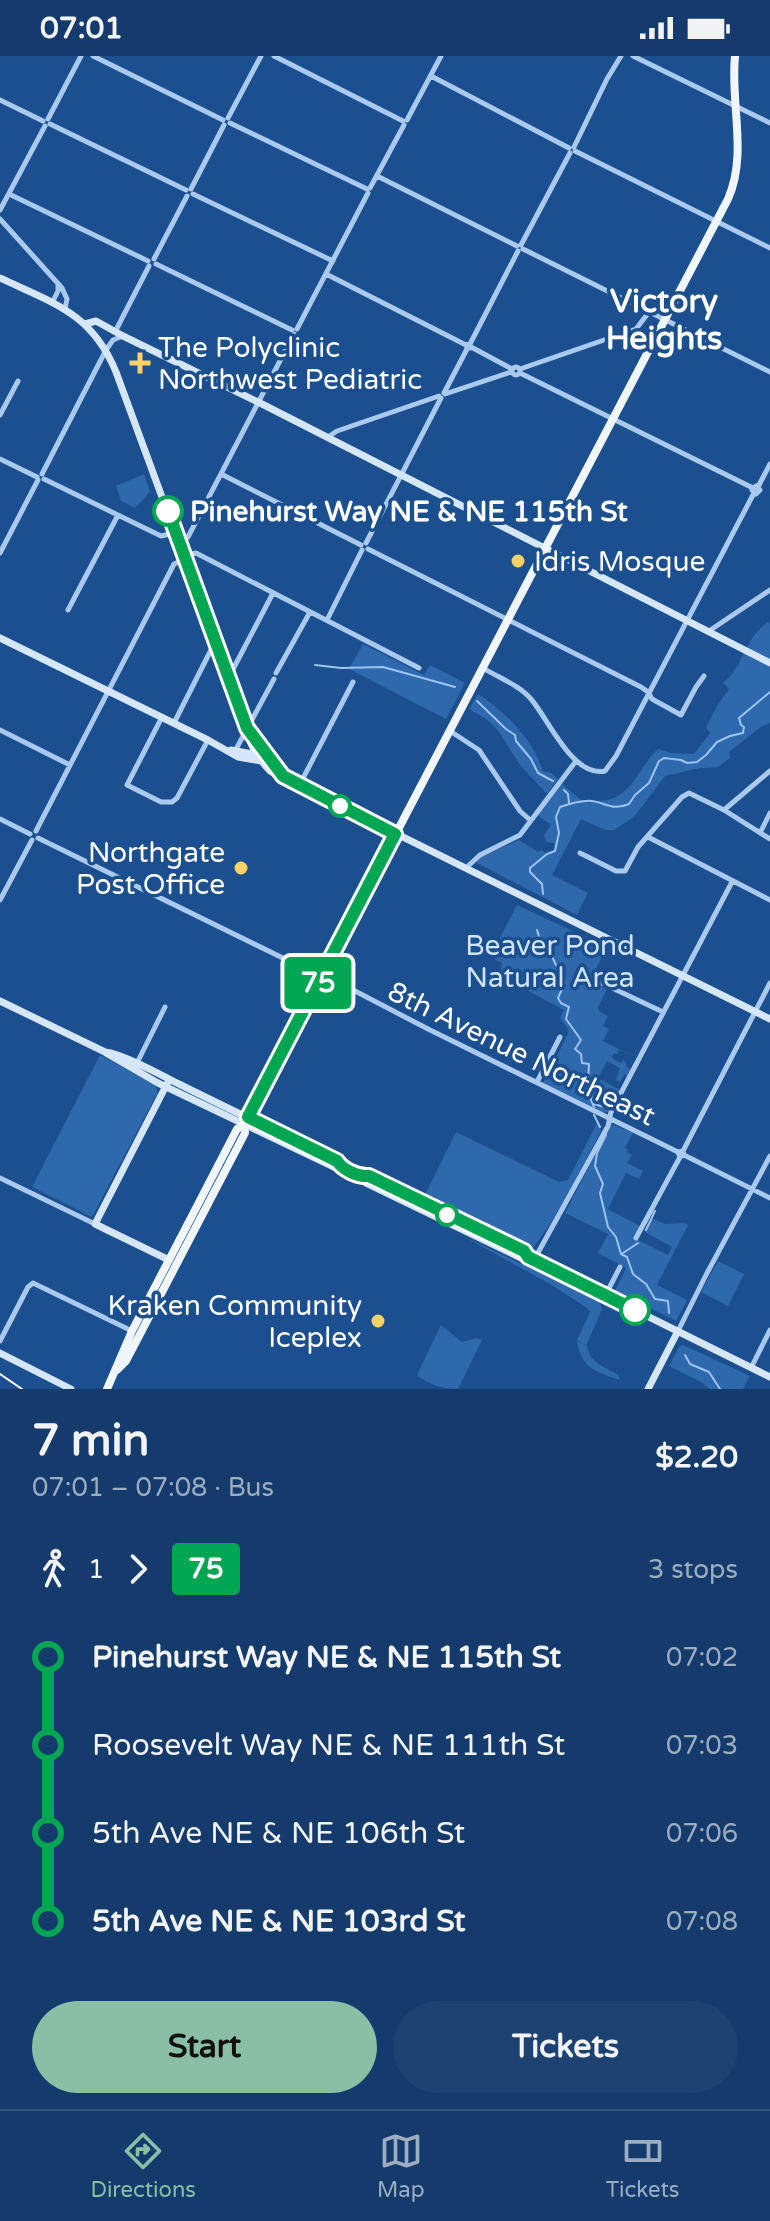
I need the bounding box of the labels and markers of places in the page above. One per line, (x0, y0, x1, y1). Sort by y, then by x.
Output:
place label: The Polyclinic Northwest Pediatric (158, 331, 422, 397)
marker: The Polyclinic Northwest Pediatric (129, 352, 151, 374)
place label: Pinehurst Way NE & NE 115th St (190, 495, 628, 529)
marker: Pinehurst Way NE & NE 115th St (153, 496, 183, 526)
place label: Idris Mosque (534, 545, 705, 579)
marker: Idris Mosque (509, 552, 527, 570)
unlabelled marker (329, 795, 351, 817)
place label: Northgate Post Office (76, 836, 225, 902)
marker: Northgate Post Office (232, 859, 250, 877)
unlabelled marker (436, 1204, 458, 1226)
place label: Kraken Community Iceplex (108, 1289, 362, 1355)
unlabelled marker (620, 1295, 650, 1325)
marker: Kraken Community Iceplex (369, 1312, 387, 1330)

